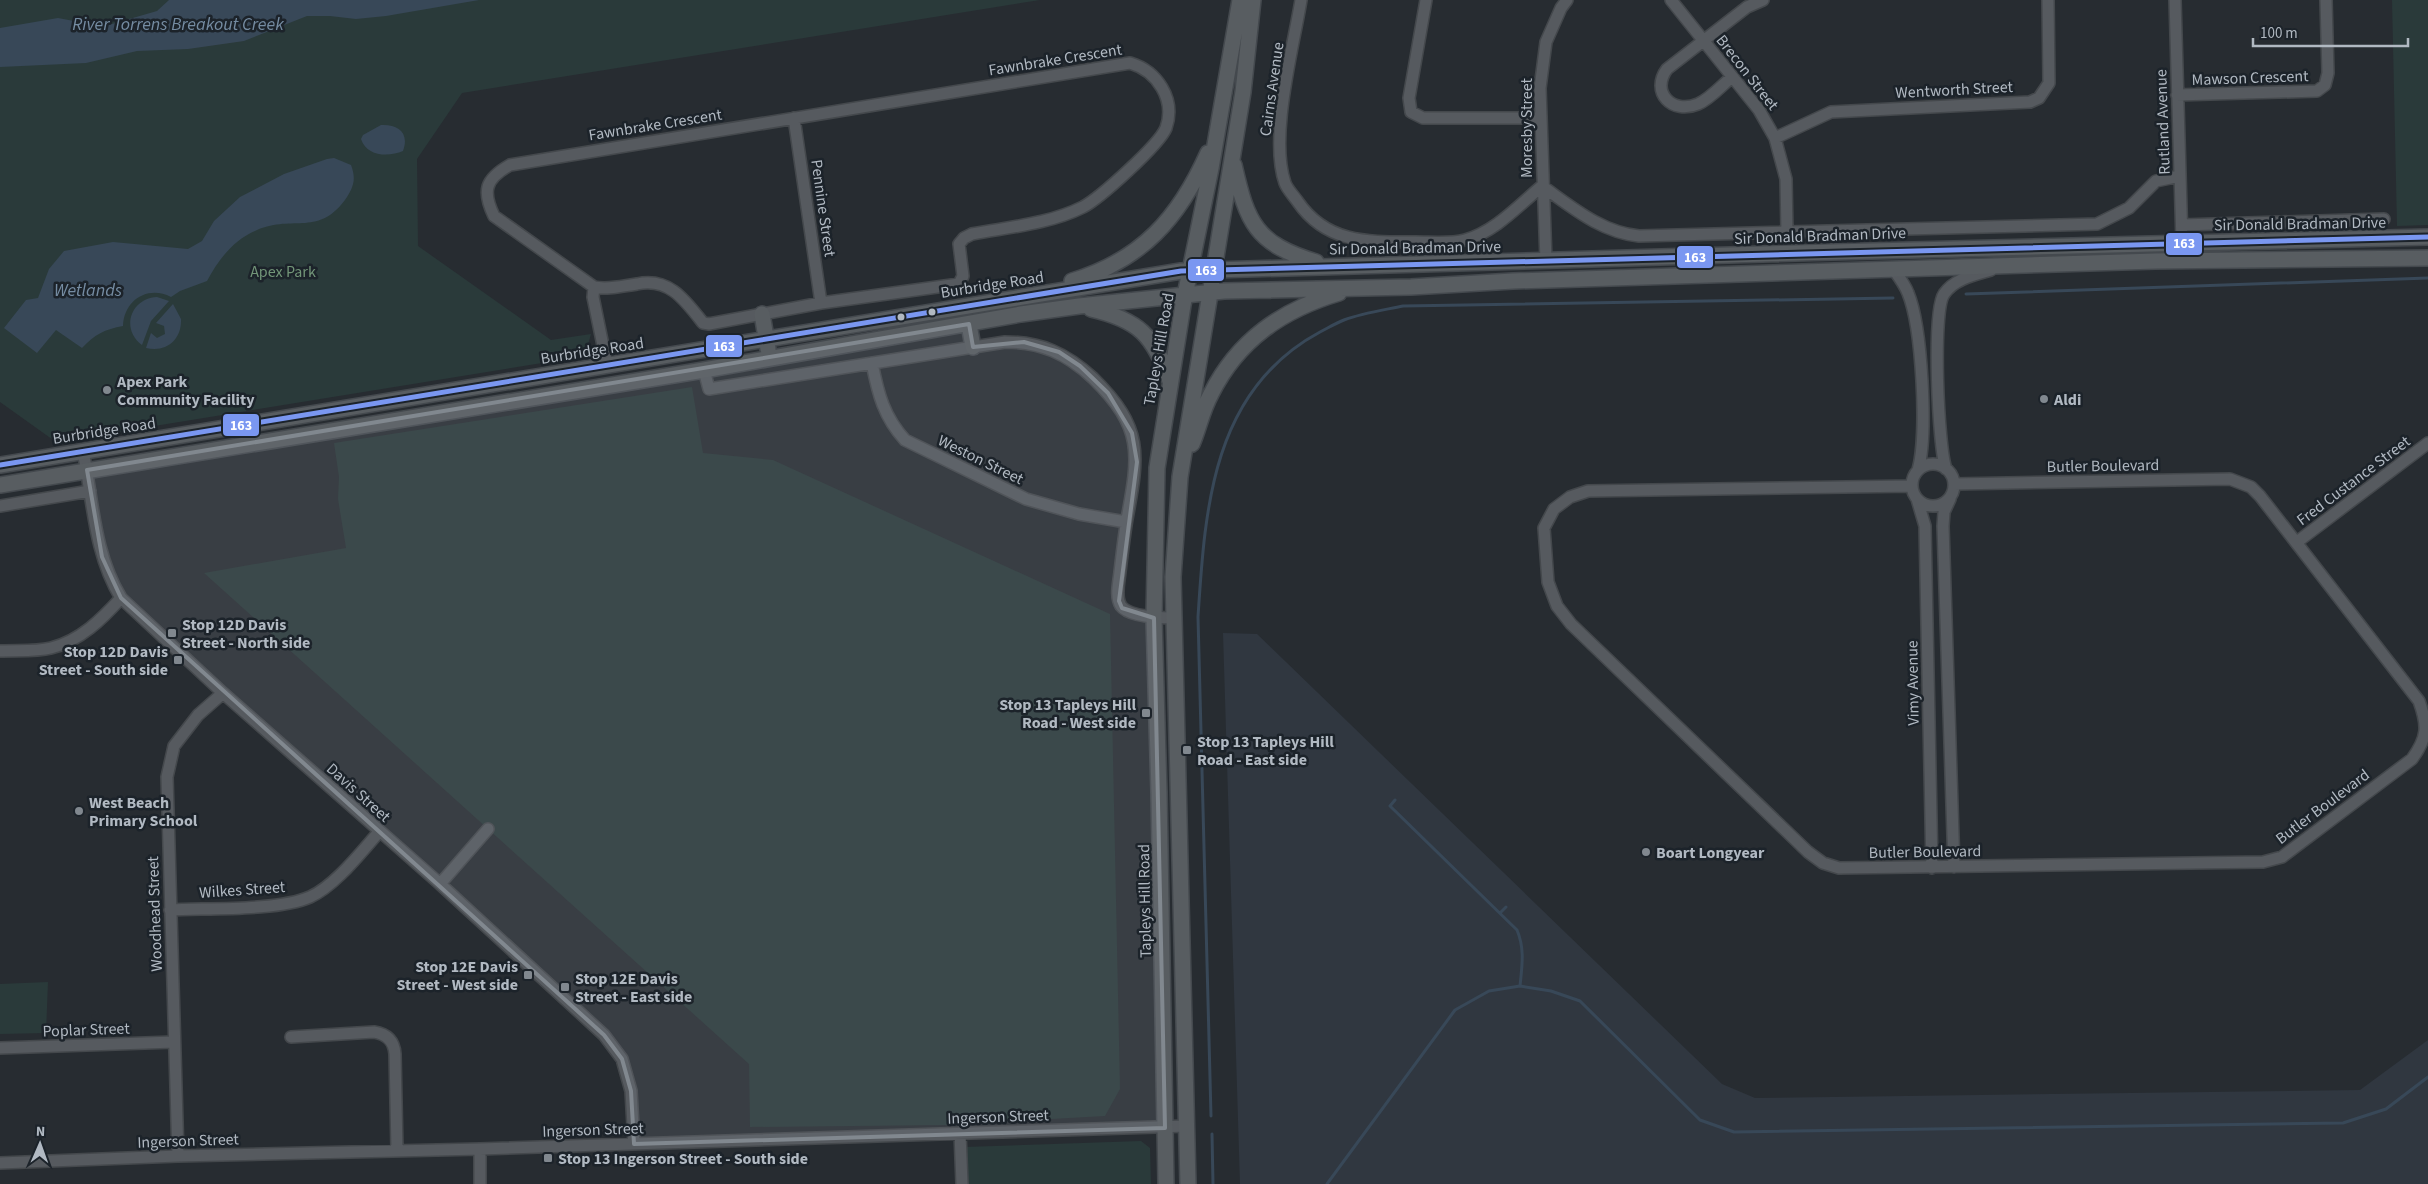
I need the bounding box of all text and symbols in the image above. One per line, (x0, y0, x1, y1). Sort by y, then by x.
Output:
water label: River Torrens Breakout Creek (72, 12, 284, 37)
scale bar (2253, 15, 2408, 47)
text: 100 m (2260, 23, 2298, 44)
street label: Brecon Street (1711, 30, 1784, 115)
street label: Fawnbrake Crescent (987, 38, 1124, 81)
street label: Cairns Avenue (1255, 41, 1289, 138)
street label: Mawson Crescent (2191, 65, 2309, 91)
street label: Rutland Avenue (2150, 69, 2176, 175)
street label: Wentworth Street (1895, 76, 2014, 104)
street label: Moresby Street (1516, 77, 1538, 178)
street label: Fawnbrake Crescent (587, 103, 724, 146)
street label: Pennine Street (805, 158, 841, 259)
street label: Sir Donald Bradman Drive (2214, 211, 2386, 237)
street label: Sir Donald Bradman Drive (1734, 222, 1907, 250)
line badge: 163 (2165, 232, 2203, 256)
text: 163 (2173, 234, 2195, 254)
street label: Sir Donald Bradman Drive (1329, 235, 1501, 261)
line badge: 163 (1676, 245, 1714, 269)
text: 163 (1684, 248, 1706, 268)
line badge: 163 (1187, 258, 1225, 282)
park label: Apex Park (250, 261, 316, 283)
text: 163 (1195, 261, 1217, 281)
street label: Burbridge Road (939, 266, 1045, 304)
water label: Wetlands (54, 278, 122, 303)
street label: Tapleys Hill Road (1138, 291, 1180, 407)
unlabelled marker (927, 307, 937, 317)
unlabelled marker (896, 312, 906, 322)
street label: Burbridge Road (539, 332, 645, 370)
line badge: 163 (705, 334, 743, 358)
text: 163 (713, 337, 735, 357)
place label: Apex Park Community Facility (116, 371, 255, 411)
marker: Apex Park Community Facility (101, 384, 113, 396)
place label: Aldi (2053, 389, 2081, 411)
marker: Aldi (2038, 393, 2050, 405)
street label: Burbridge Road (51, 412, 157, 450)
line badge: 163 (222, 413, 260, 437)
text: 163 (230, 416, 252, 436)
street label: Weston Street (934, 430, 1028, 490)
street label: Fred Custance Street (2292, 430, 2415, 531)
street label: Butler Boulevard (2046, 454, 2160, 478)
place label: Stop 12D Davis Street - North side (182, 614, 310, 654)
marker: Stop 12D Davis Street - North side (166, 627, 178, 639)
street label: Vimy Avenue (1901, 640, 1925, 726)
place label: Stop 12D Davis Street - South side (39, 641, 168, 681)
marker: Stop 12D Davis Street - South side (172, 654, 184, 666)
place label: Stop 13 Tapleys Hill Road - West side (999, 694, 1136, 734)
marker: Stop 13 Tapleys Hill Road - West side (1140, 707, 1152, 719)
place label: Stop 13 Tapleys Hill Road - East side (1197, 731, 1334, 771)
marker: Stop 13 Tapleys Hill Road - East side (1181, 744, 1193, 756)
street label: Davis Street (322, 758, 396, 828)
street label: Butler Boulevard (2271, 764, 2374, 849)
place label: West Beach Primary School (89, 792, 198, 832)
marker: West Beach Primary School (73, 805, 85, 817)
street label: Butler Boulevard (1868, 840, 1982, 864)
place label: Boart Longyear (1656, 842, 1765, 864)
street label: Tapleys Hill Road (1133, 844, 1157, 958)
marker: Boart Longyear (1640, 846, 1652, 858)
street label: Woodhead Street (142, 855, 168, 972)
street label: Wilkes Street (198, 876, 286, 904)
place label: Stop 12E Davis Street - West side (397, 956, 518, 996)
place label: Stop 12E Davis Street - East side (575, 968, 692, 1008)
marker: Stop 12E Davis Street - West side (522, 969, 534, 981)
marker: Stop 12E Davis Street - East side (559, 981, 571, 993)
street label: Poplar Street (42, 1017, 131, 1043)
street label: Ingerson Street (947, 1104, 1050, 1130)
street label: Ingerson Street (542, 1117, 645, 1143)
north arrow (15, 1119, 65, 1169)
text: N (35, 1122, 45, 1142)
street label: Ingerson Street (137, 1128, 240, 1154)
place label: Stop 13 Ingerson Street - South side (558, 1148, 808, 1170)
marker: Stop 13 Ingerson Street - South side (542, 1152, 554, 1164)

